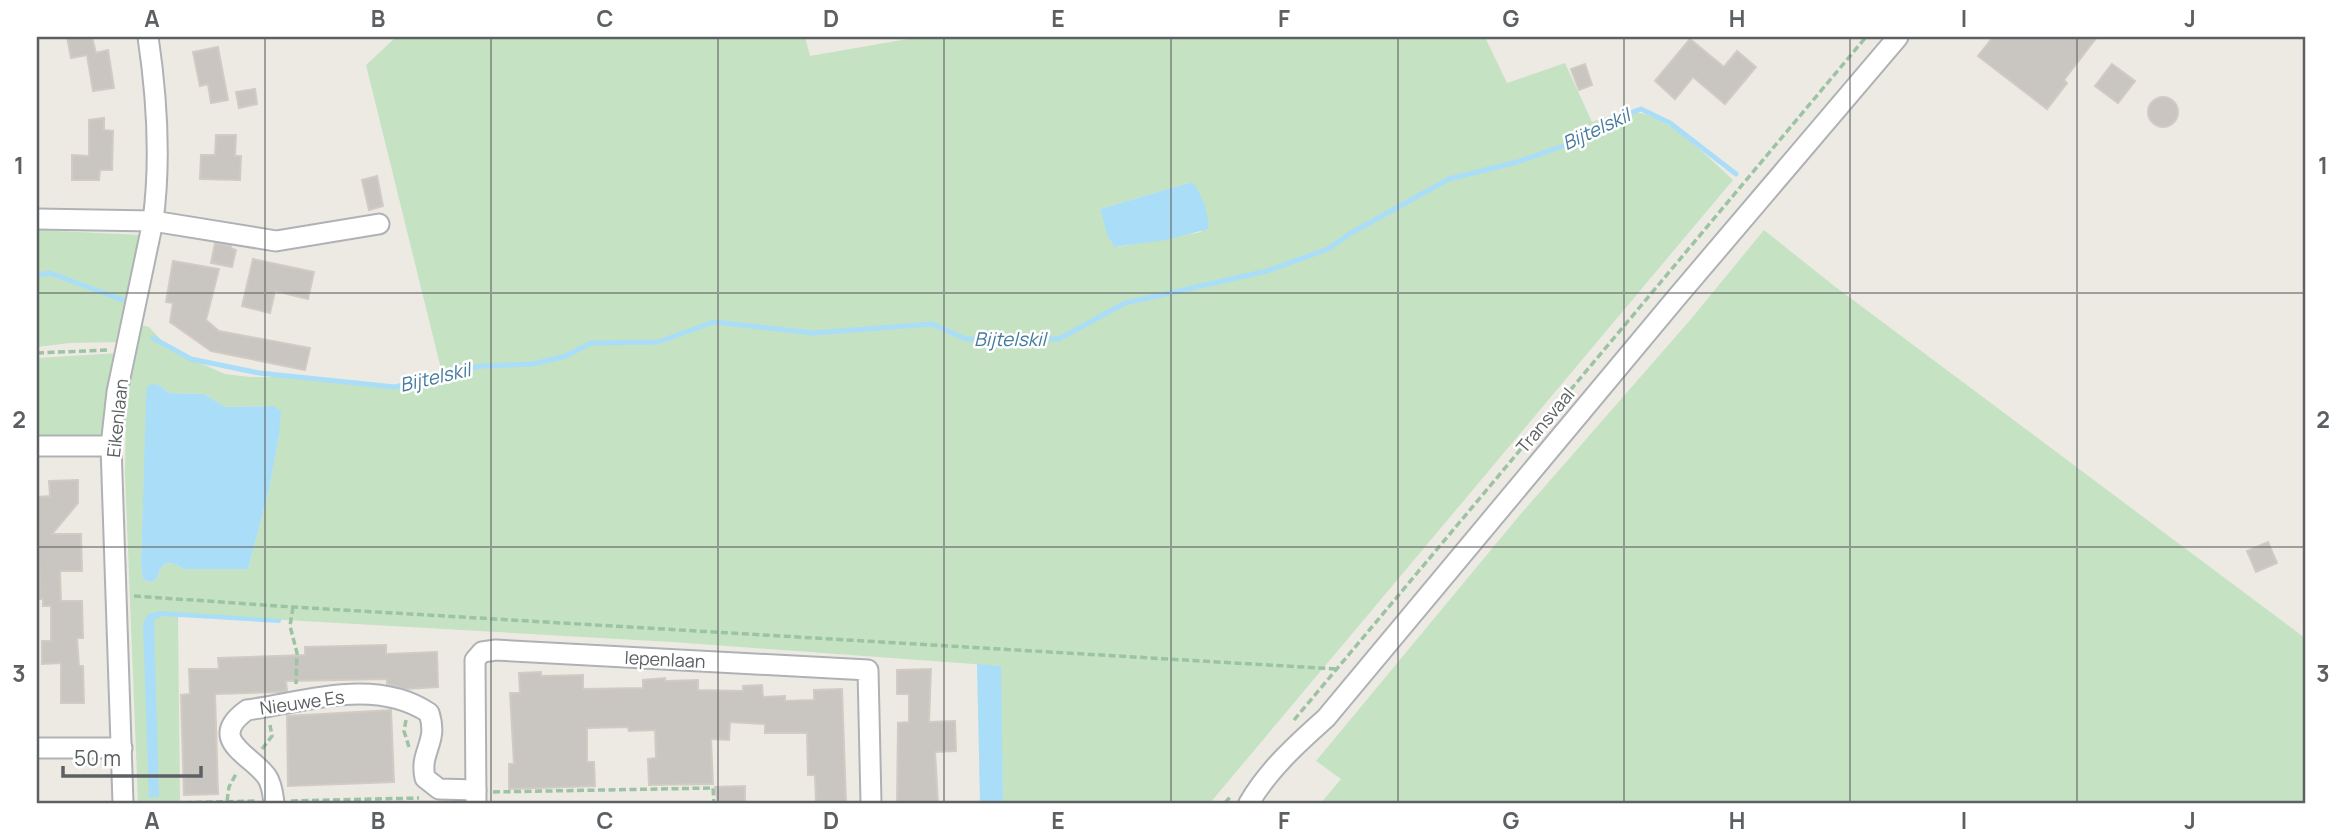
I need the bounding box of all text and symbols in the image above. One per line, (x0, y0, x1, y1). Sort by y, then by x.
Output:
text: A (144, 2, 160, 34)
text: B (371, 2, 385, 34)
text: C (597, 2, 614, 34)
text: D (823, 2, 839, 34)
text: E (1051, 2, 1065, 34)
text: F (1278, 2, 1290, 34)
text: G (1503, 2, 1520, 34)
text: H (1729, 2, 1745, 34)
text: I (1961, 2, 1967, 34)
text: J (2184, 2, 2196, 34)
water label: Bijtelskil (1558, 101, 1636, 156)
text: 1 (14, 149, 24, 181)
text: 1 (2318, 149, 2328, 181)
water label: Bijtelskil (974, 326, 1049, 352)
water label: Bijtelskil (397, 356, 475, 398)
street label: Eikenlaan (101, 377, 133, 459)
street label: Transvaal (1511, 382, 1579, 458)
text: 2 (12, 403, 26, 435)
text: 2 (2316, 403, 2330, 435)
street label: Iepenlaan (624, 645, 706, 673)
text: 3 (12, 657, 26, 689)
text: 3 (2316, 657, 2330, 689)
street label: Nieuwe Es (258, 684, 346, 720)
scale bar (63, 735, 201, 779)
text: 50 m (74, 744, 121, 772)
text: A (144, 804, 160, 836)
text: B (371, 804, 385, 836)
text: C (597, 804, 614, 836)
text: D (823, 804, 839, 836)
text: E (1051, 804, 1065, 836)
text: F (1278, 804, 1290, 836)
text: G (1503, 804, 1520, 836)
text: H (1729, 804, 1745, 836)
text: I (1961, 804, 1967, 836)
text: J (2184, 804, 2196, 836)

